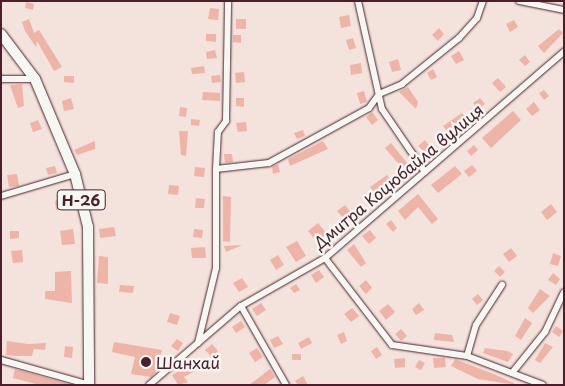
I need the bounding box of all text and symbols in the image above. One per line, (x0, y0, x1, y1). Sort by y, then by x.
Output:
street label: Дмитра Коцюбайла вулиця (309, 99, 487, 253)
road number: Н-26 (56, 188, 106, 212)
place label: Шанхай (156, 352, 220, 372)
marker: Шанхай (140, 356, 152, 368)

